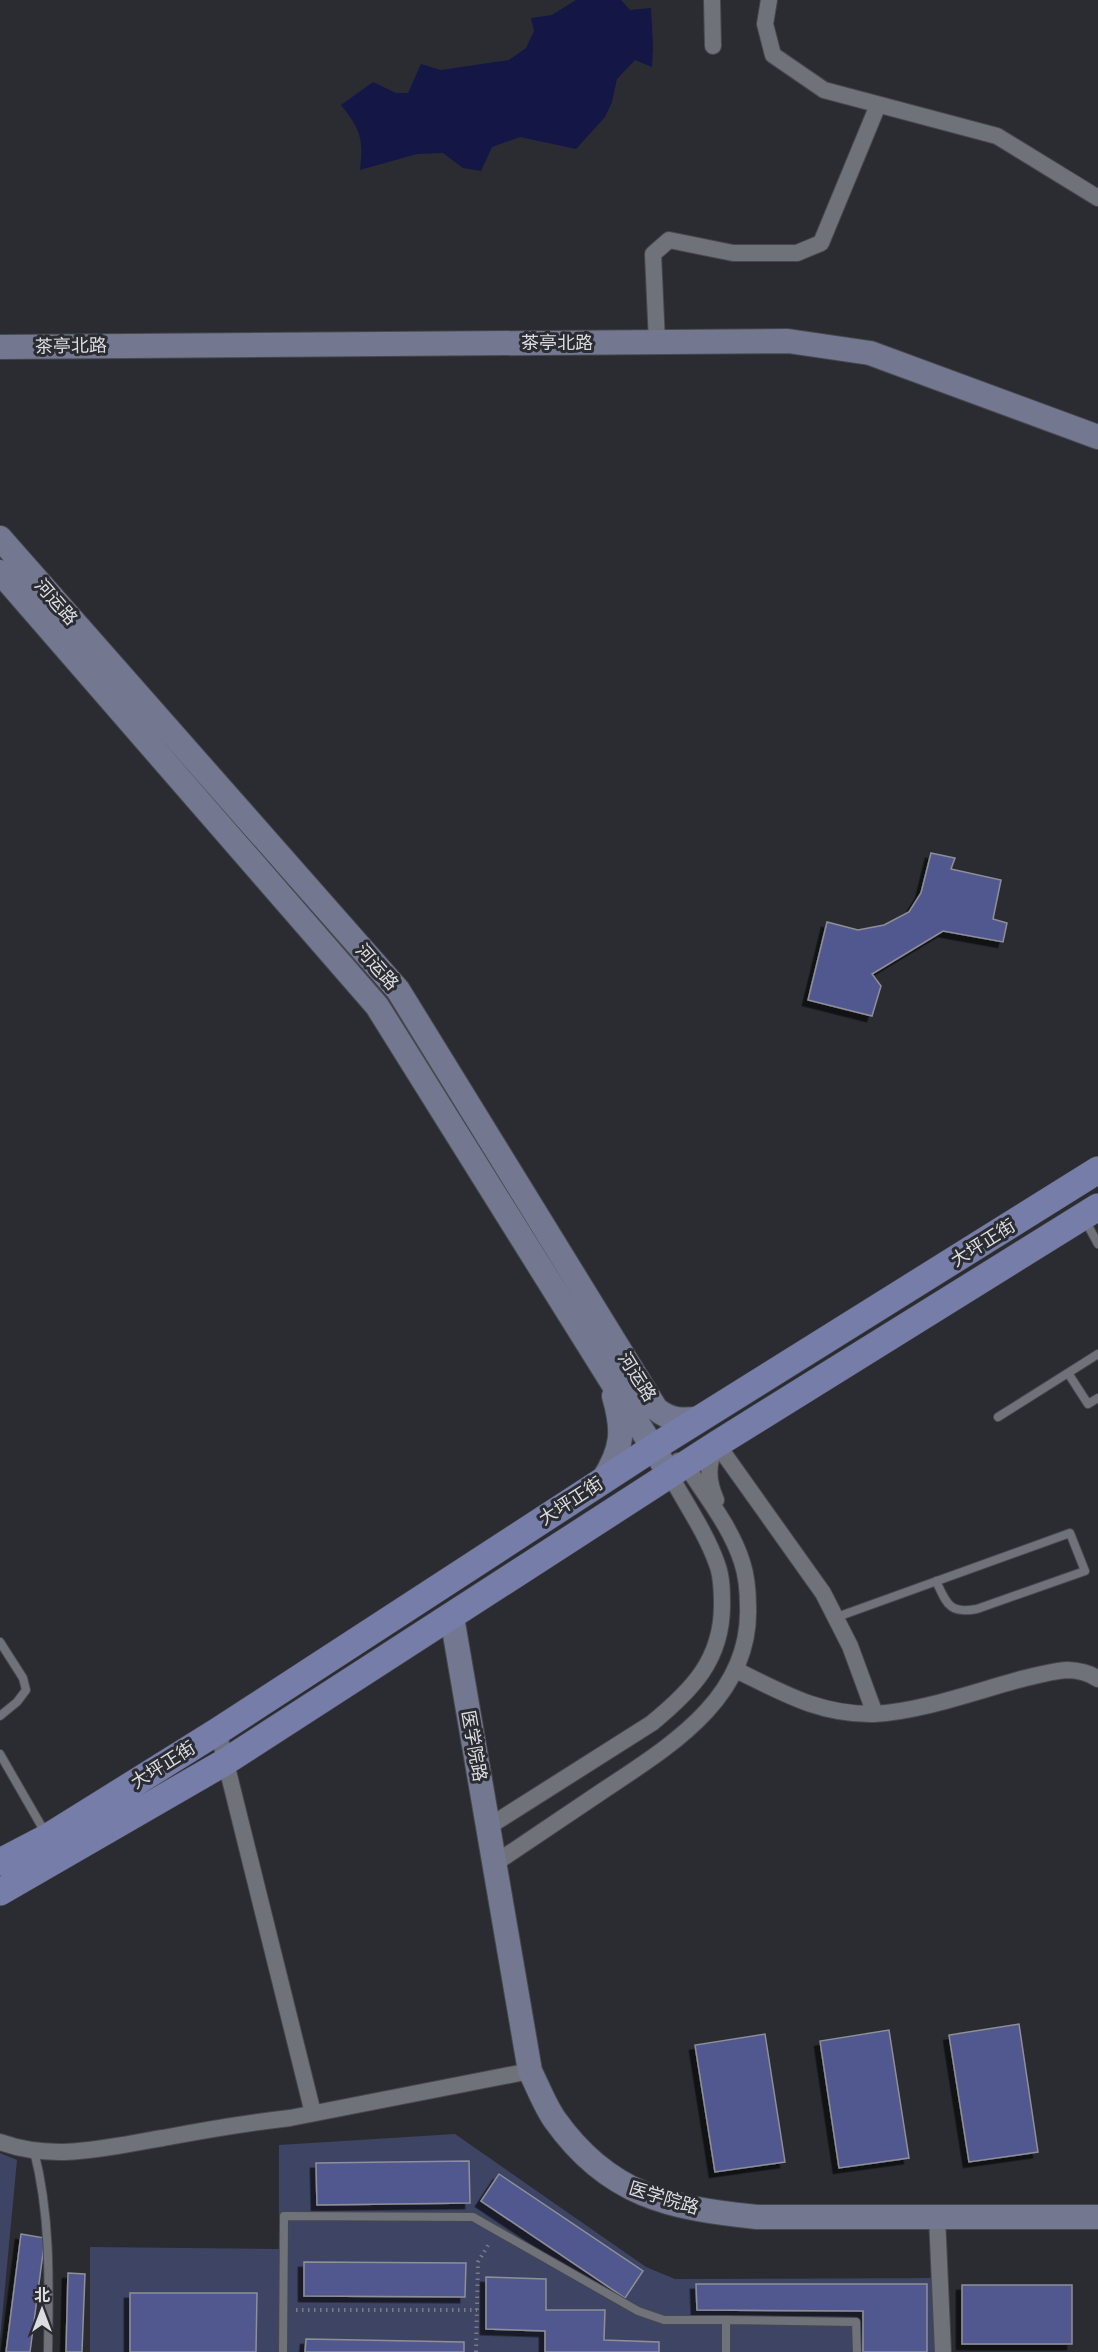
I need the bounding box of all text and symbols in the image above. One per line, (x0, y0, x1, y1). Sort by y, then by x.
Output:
street label: 茶亭北路 (521, 332, 593, 354)
street label: 茶亭北路 (35, 334, 107, 358)
street label: 河运路 (30, 574, 82, 630)
street label: 河运路 (351, 939, 403, 995)
street label: 大坪正街 (947, 1215, 1019, 1271)
street label: 河运路 (613, 1348, 661, 1406)
street label: 大坪正街 (535, 1472, 607, 1530)
street label: 医学院路 (457, 1709, 491, 1783)
street label: 大坪正街 (127, 1737, 199, 1793)
street label: 医学院路 (626, 2177, 702, 2219)
north arrow (12, 2280, 72, 2340)
text: 北 (34, 2286, 50, 2305)

